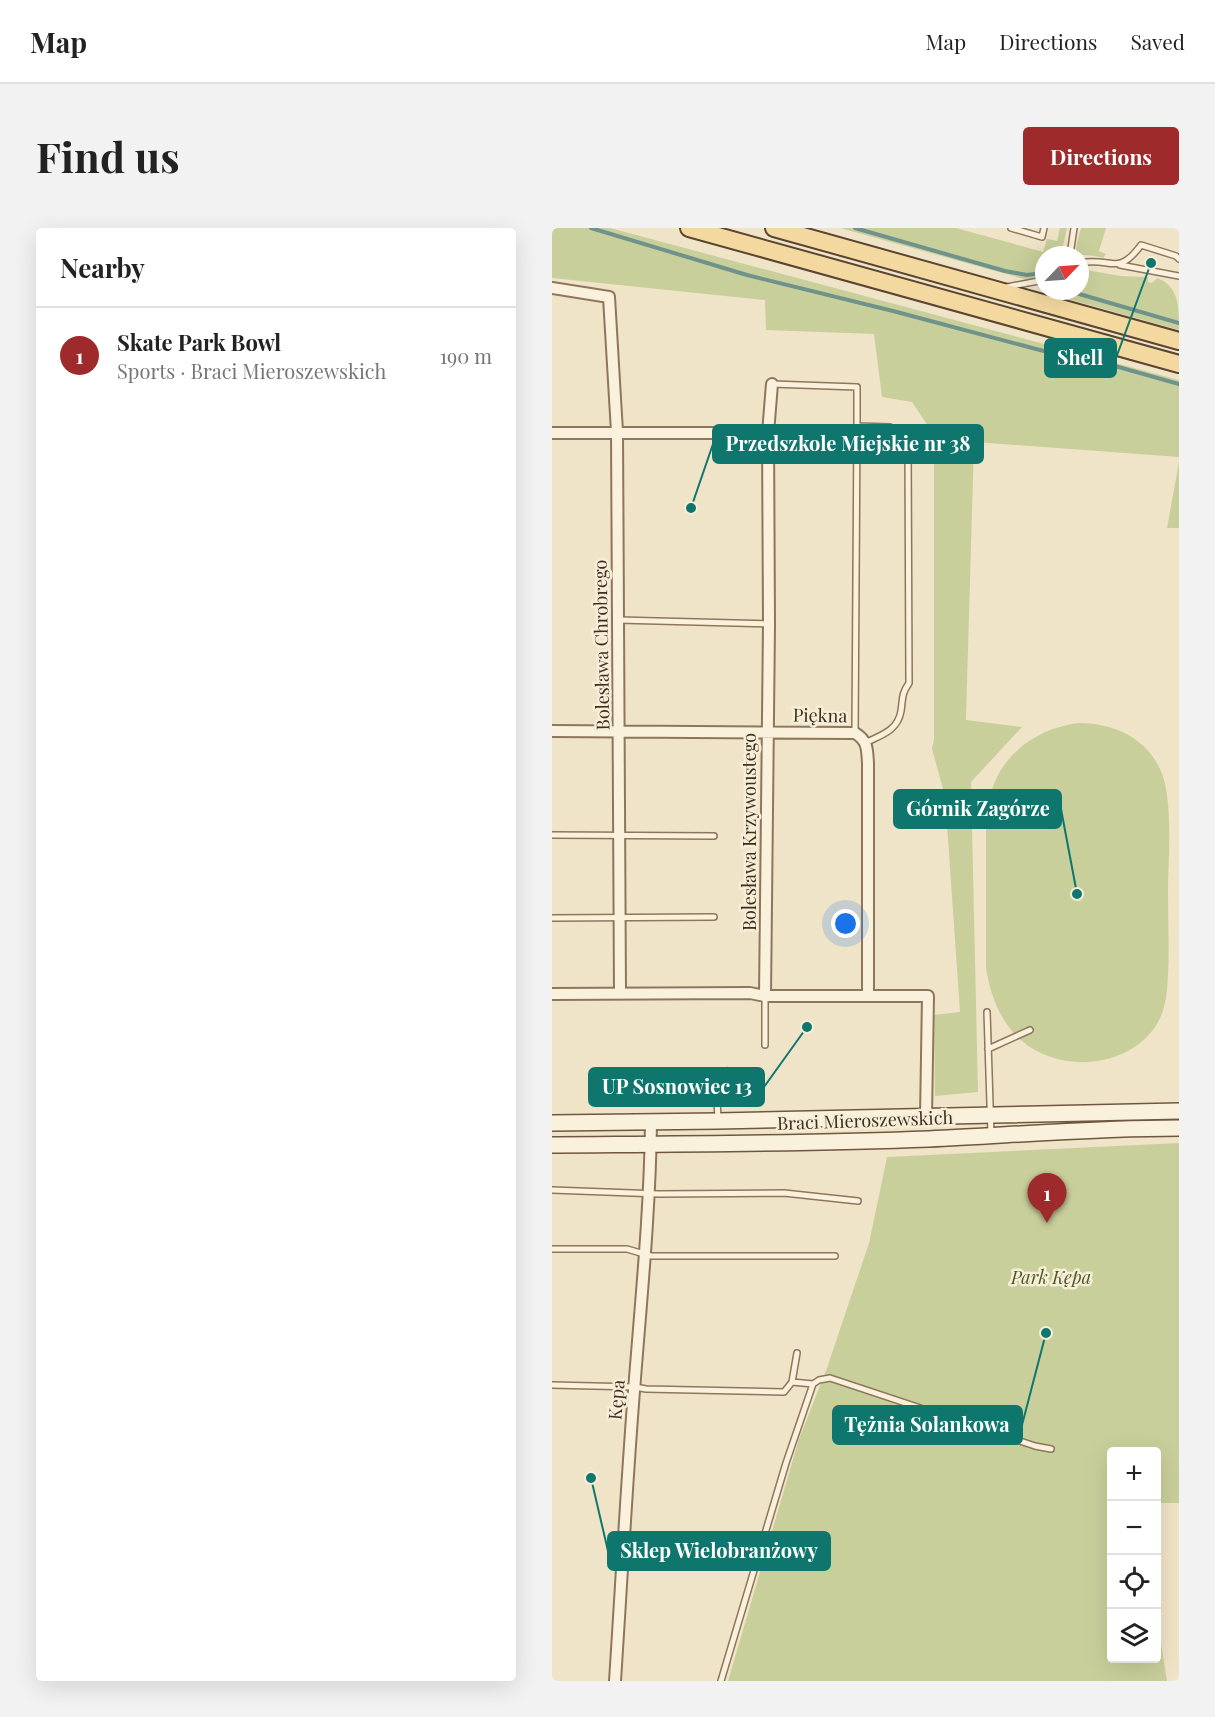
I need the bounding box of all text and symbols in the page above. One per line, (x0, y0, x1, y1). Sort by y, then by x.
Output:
text: Map (30, 23, 87, 60)
text: Map (925, 27, 966, 55)
text: Directions (999, 27, 1097, 55)
text: Saved (1130, 27, 1185, 55)
button: Directions (1023, 127, 1179, 185)
text: Find us (36, 128, 180, 184)
north arrow (1035, 246, 1089, 300)
text: Nearby (60, 250, 145, 285)
text: Skate Park Bowl (117, 327, 281, 357)
callout: Shell (1045, 339, 1116, 377)
text: 1 (76, 342, 83, 369)
text: 190 m (440, 342, 492, 369)
text: Shell (1057, 343, 1103, 370)
text: Sports · Braci Mieroszewskich (117, 357, 386, 384)
callout: Przedszkole Miejskie nr 38 (713, 425, 983, 463)
text: Przedszkole Miejskie nr 38 (725, 429, 971, 456)
street label: Bolesława Chrobrego (588, 559, 614, 731)
street label: Piękna (793, 703, 848, 727)
street label: Bolesława Krzywoustego (737, 733, 761, 931)
callout: Górnik Zagórze (894, 790, 1061, 828)
text: Górnik Zagórze (906, 794, 1050, 821)
your location (831, 909, 860, 938)
callout: UP Sosnowiec 13 (589, 1068, 764, 1106)
text: UP Sosnowiec 13 (602, 1072, 752, 1099)
street label: Braci Mieroszewskich (777, 1105, 954, 1135)
pin: 1 (1028, 1174, 1066, 1223)
park label: Park Kępa (1010, 1265, 1091, 1289)
street label: Kępa (602, 1379, 630, 1421)
callout: Tężnia Solankowa (833, 1406, 1022, 1444)
text: Tężnia Solankowa (844, 1410, 1010, 1437)
map controls (1107, 1447, 1161, 1663)
button: + (1107, 1447, 1161, 1501)
button: − (1107, 1501, 1161, 1555)
callout: Sklep Wielobranżowy (608, 1532, 830, 1570)
text: Sklep Wielobranżowy (620, 1536, 818, 1563)
button: locate (1107, 1555, 1161, 1609)
button: layers (1107, 1609, 1161, 1663)

